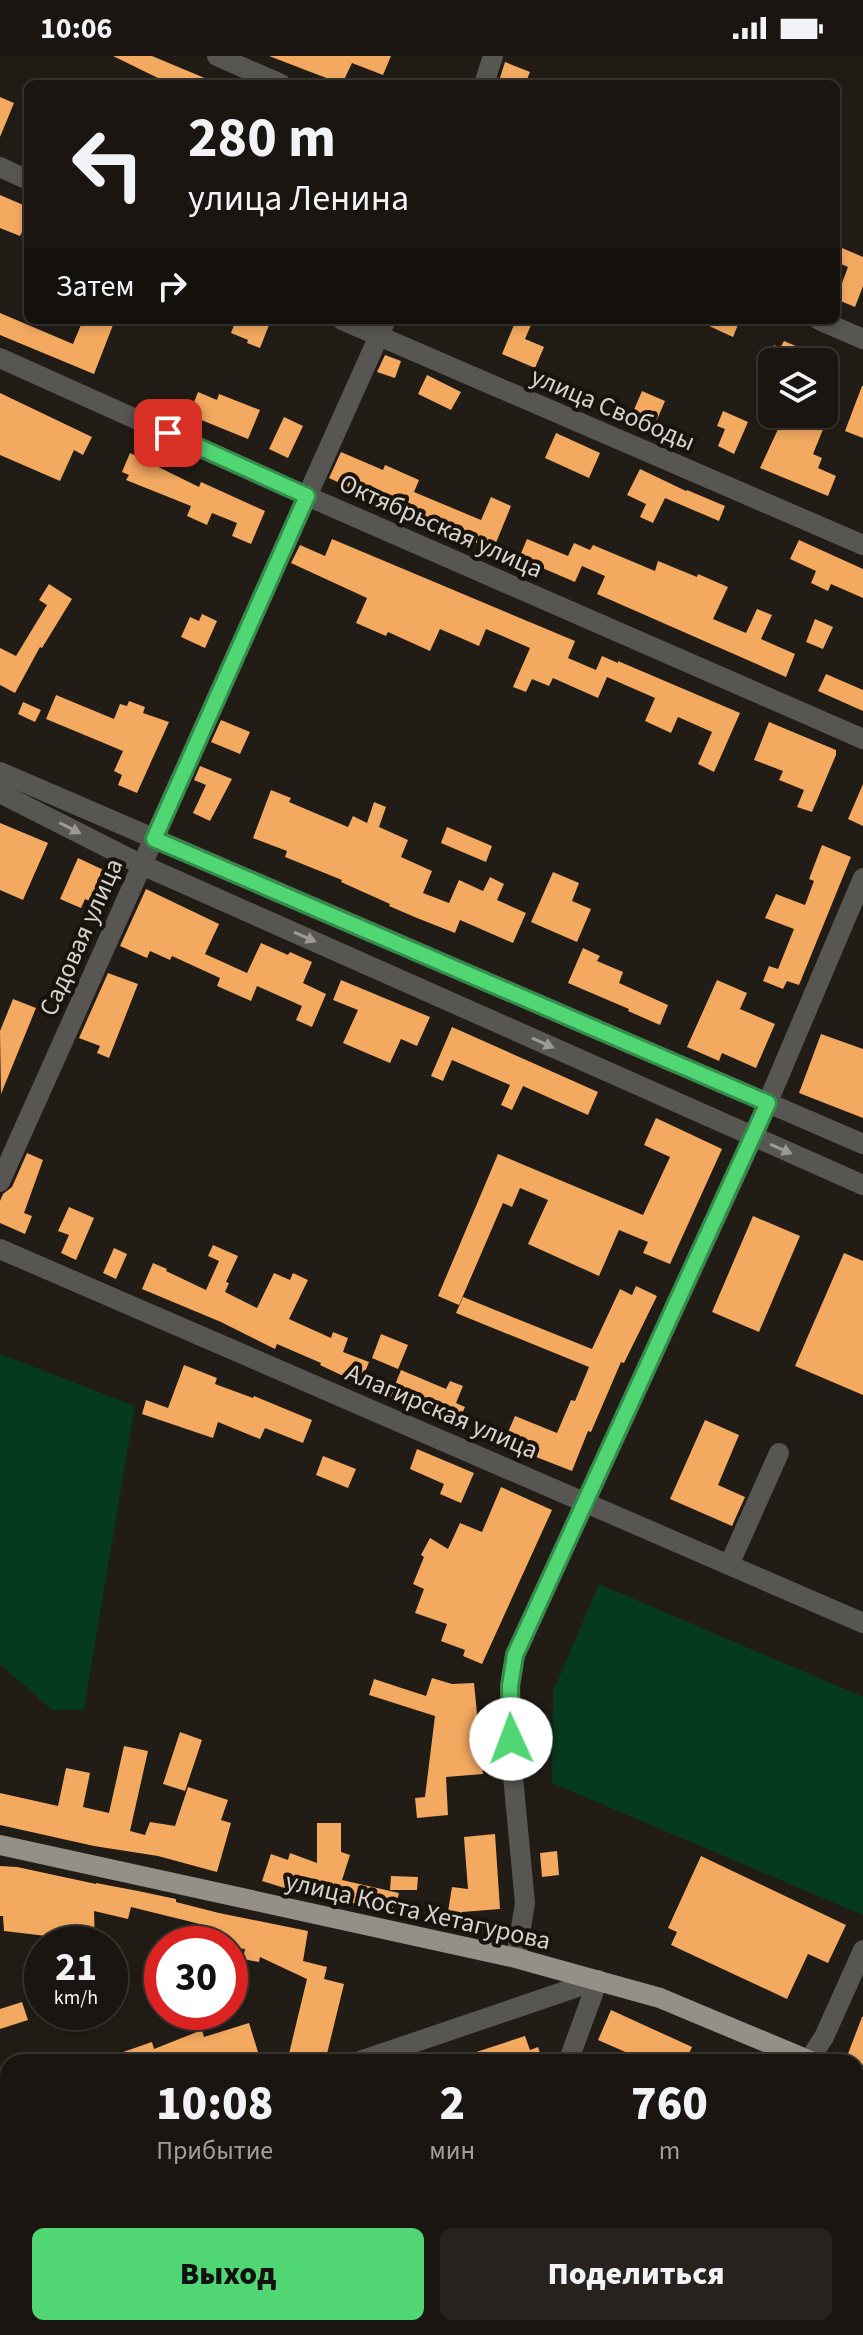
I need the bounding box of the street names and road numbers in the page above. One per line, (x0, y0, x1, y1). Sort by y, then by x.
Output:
street label: улица Свободы (525, 358, 701, 460)
street label: Октябрьская улица (333, 464, 549, 588)
street label: Садовая улица (30, 852, 132, 1022)
street label: Алагирская улица (340, 1354, 544, 1468)
street label: улица Коста Хетагурова (282, 1862, 554, 1960)

